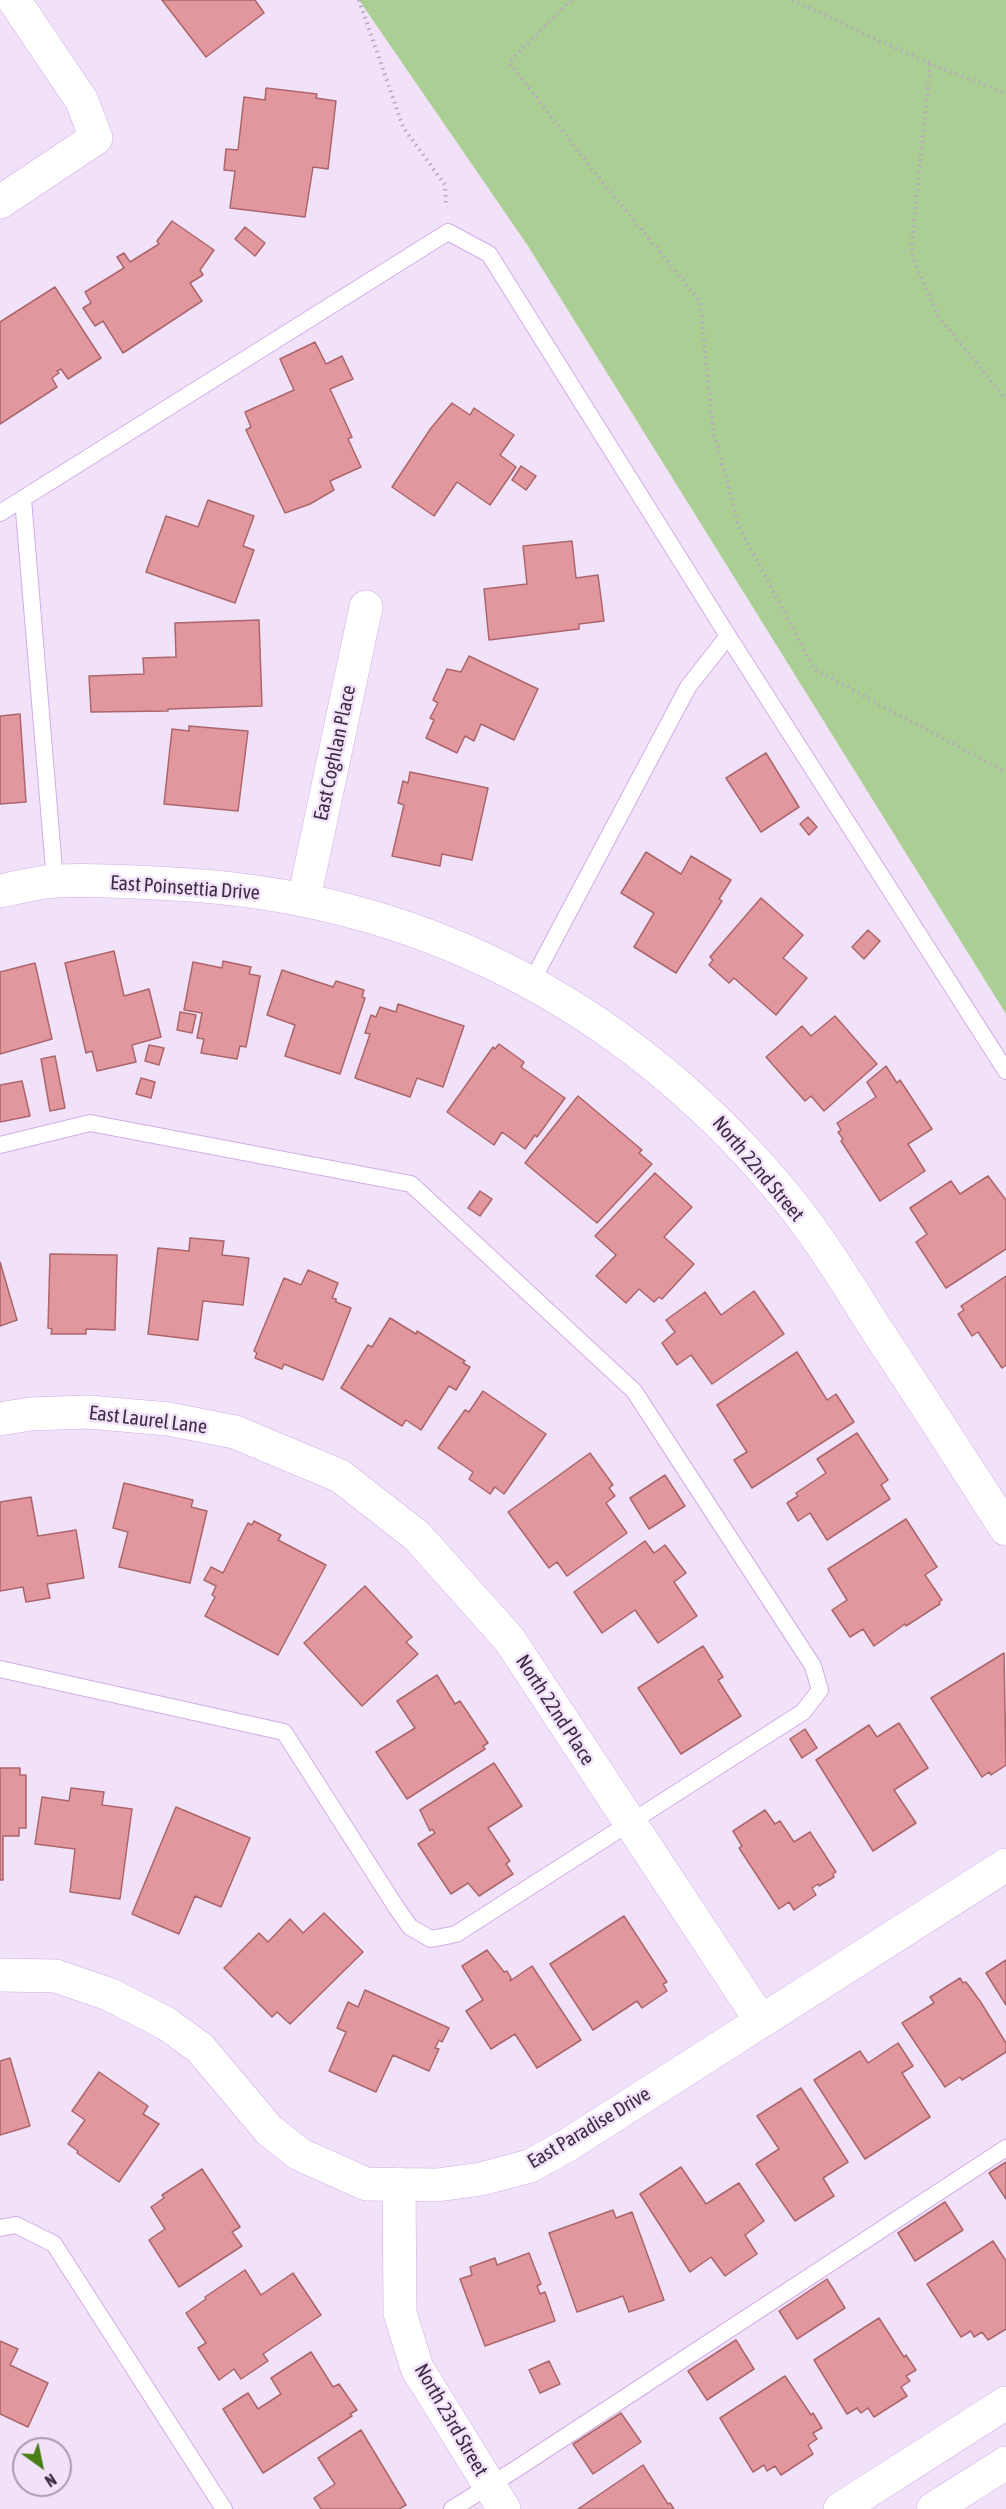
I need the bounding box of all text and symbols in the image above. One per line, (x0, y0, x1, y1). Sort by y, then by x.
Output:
street label: East Coghlan Place (309, 683, 361, 823)
street label: East Poinsettia Drive (109, 871, 261, 905)
street label: North 22nd Street (707, 1112, 809, 1226)
street label: East Laurel Lane (88, 1401, 208, 1439)
street label: North 22nd Place (510, 1650, 600, 1770)
street label: East Paradise Drive (523, 2082, 655, 2174)
street label: North 23rd Street (409, 2359, 493, 2481)
north arrow (12, 2437, 72, 2497)
text: N (42, 2470, 60, 2491)

